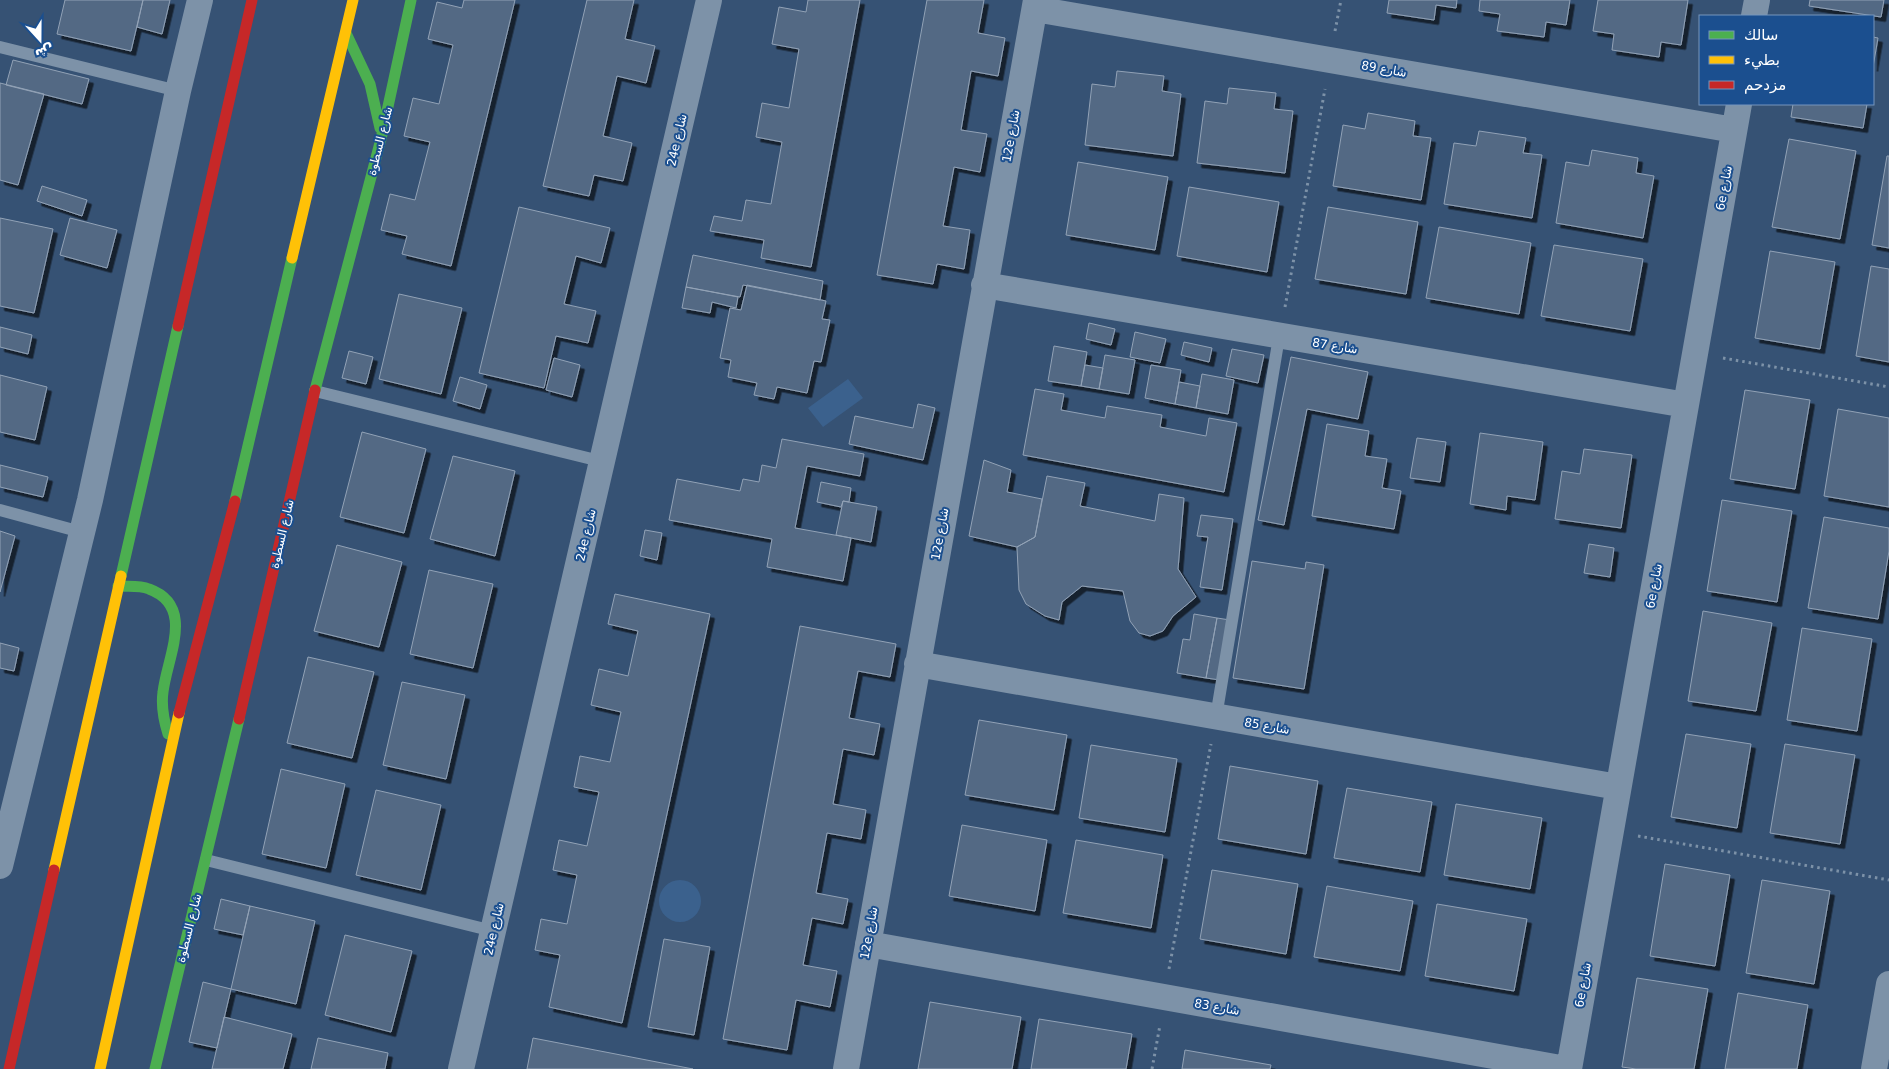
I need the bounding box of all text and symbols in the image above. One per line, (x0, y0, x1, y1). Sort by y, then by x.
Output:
north arrow (15, 15, 65, 65)
legend (1699, 15, 1874, 105)
text: سالك (1744, 26, 1778, 44)
text: ش (33, 41, 57, 63)
text: بطيء (1744, 51, 1780, 70)
street label: شارع 89 (1360, 58, 1408, 81)
text: مزدحم (1744, 76, 1786, 94)
street label: شارع السطوة (365, 105, 396, 177)
street label: 12e شارع (999, 109, 1023, 164)
street label: 24e شارع (664, 113, 691, 168)
street label: 6e شارع (1713, 164, 1736, 212)
street label: شارع 87 (1311, 336, 1359, 357)
street label: شارع السطوة (267, 498, 298, 570)
street label: 12e شارع (928, 507, 952, 562)
street label: 24e شارع (573, 508, 600, 563)
street label: 6e شارع (1643, 562, 1666, 610)
street label: شارع 85 (1243, 715, 1291, 738)
street label: شارع السطوة (174, 892, 205, 964)
street label: 24e شارع (481, 902, 508, 957)
street label: 12e شارع (857, 906, 881, 961)
street label: 6e شارع (1572, 961, 1595, 1009)
street label: شارع 83 (1193, 996, 1241, 1019)

